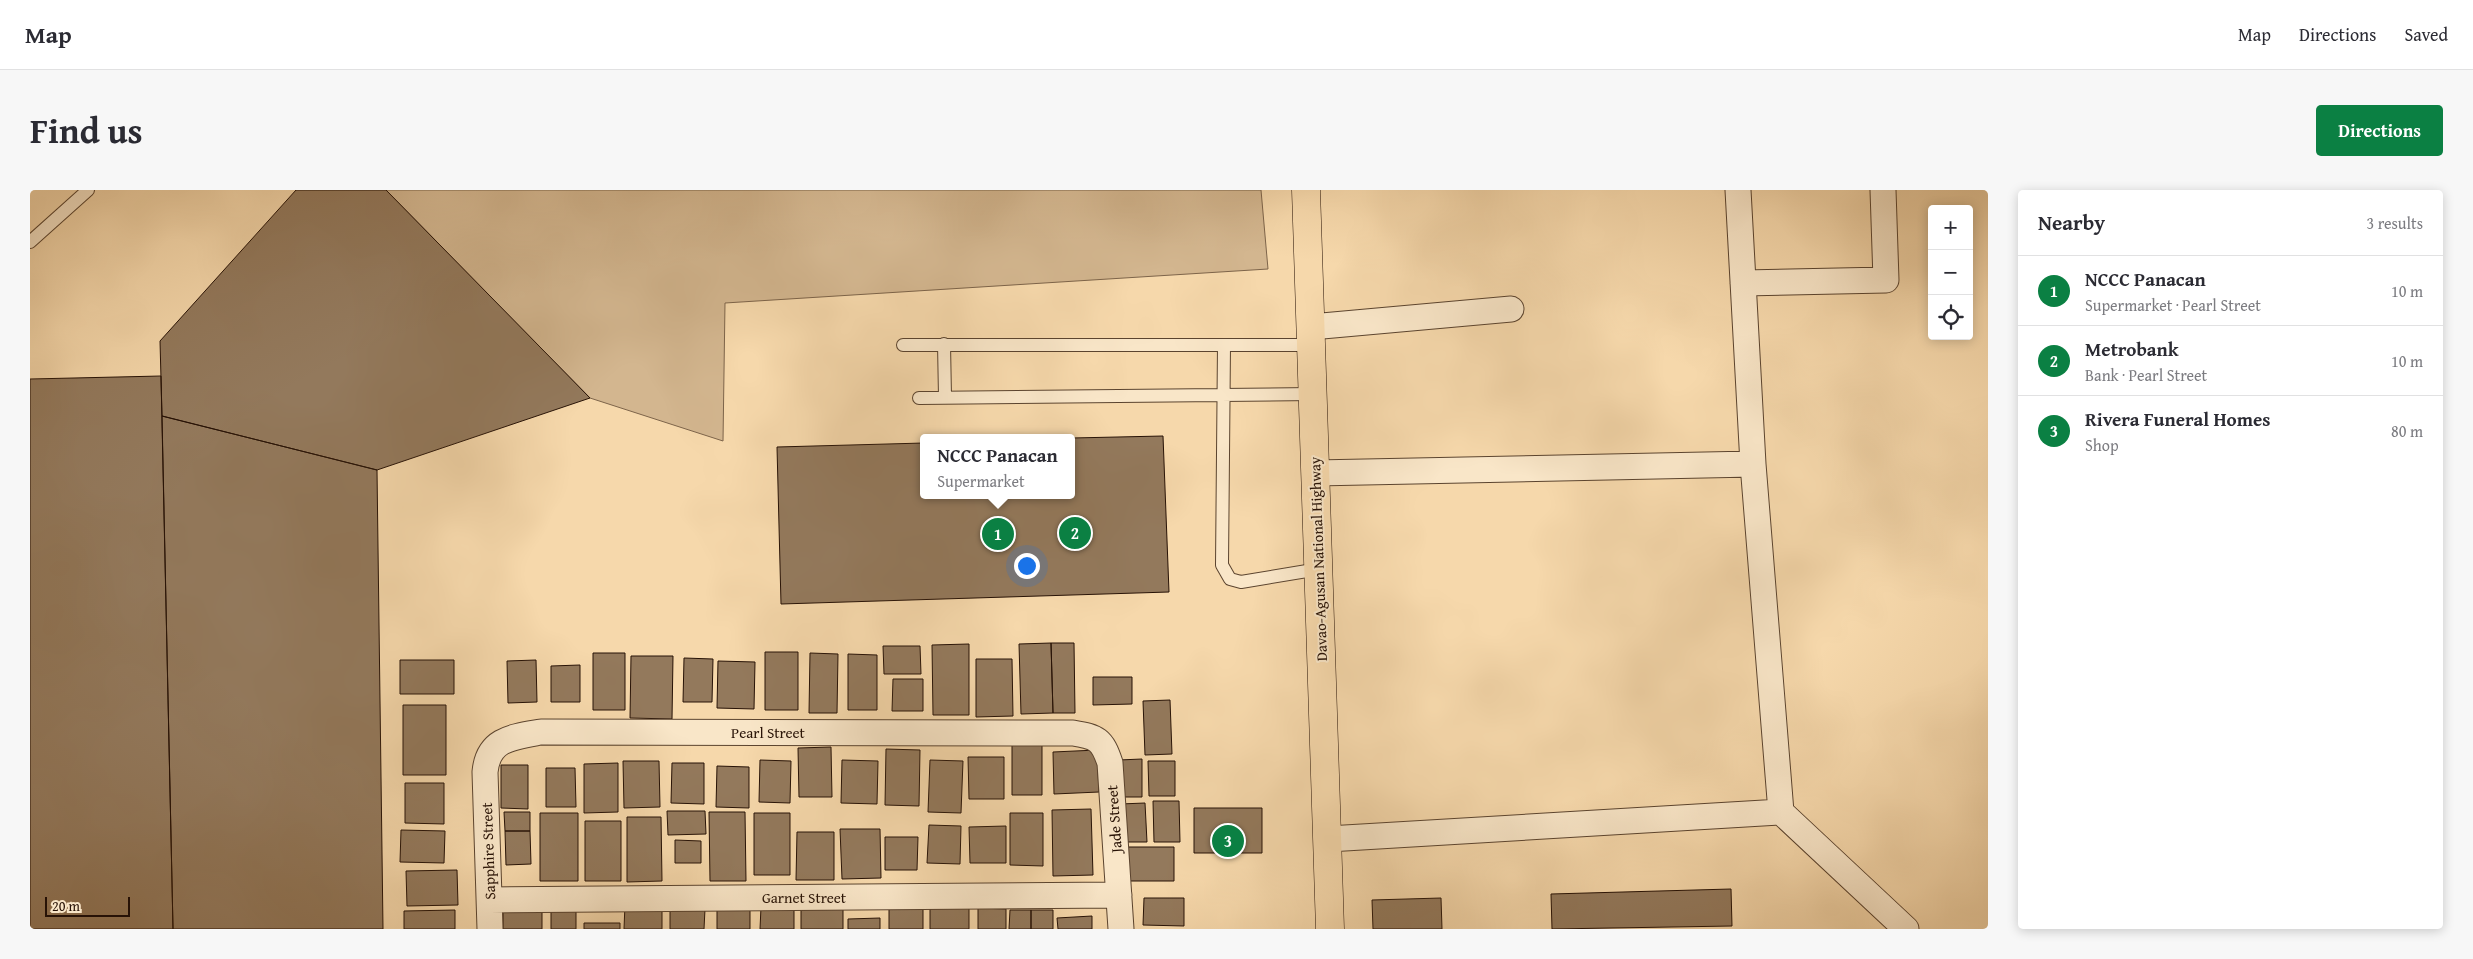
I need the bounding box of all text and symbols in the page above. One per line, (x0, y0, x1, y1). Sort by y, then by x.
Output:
text: Map (25, 17, 72, 52)
text: Map (2238, 21, 2271, 48)
text: Directions (2299, 21, 2376, 48)
text: Saved (2404, 21, 2448, 48)
text: Find us (30, 105, 143, 156)
button: Directions (2316, 105, 2443, 156)
map controls (1928, 205, 1973, 340)
button: + (1928, 205, 1973, 250)
text: Nearby (2038, 207, 2105, 238)
text: 3 results (2366, 211, 2423, 235)
button: − (1928, 250, 1973, 295)
text: NCCC Panacan (2085, 265, 2206, 293)
text: 1 (2050, 279, 2058, 303)
text: 10 m (2391, 279, 2423, 303)
text: Supermarket · Pearl Street (2085, 293, 2261, 317)
button: locate (1928, 295, 1973, 340)
text: Metrobank (2085, 335, 2179, 363)
text: 2 (2050, 349, 2058, 373)
text: 10 m (2391, 349, 2423, 373)
text: Bank · Pearl Street (2085, 363, 2207, 387)
text: Rivera Funeral Homes (2085, 405, 2270, 433)
text: 3 (2050, 419, 2058, 443)
text: 80 m (2391, 419, 2423, 443)
text: Shop (2085, 433, 2119, 457)
popup (920, 434, 1075, 499)
text: NCCC Panacan (937, 441, 1058, 469)
street label: Davao-Agusan National Highway (1304, 456, 1332, 662)
text: Supermarket (937, 469, 1025, 493)
pin: 2 (1059, 514, 1091, 552)
pin: 1 (982, 515, 1014, 553)
your location (1014, 553, 1040, 579)
street label: Pearl Street (731, 722, 806, 743)
street label: Jade Street (1101, 784, 1127, 856)
street label: Sapphire Street (476, 801, 500, 900)
pin: 3 (1212, 822, 1244, 860)
street label: Garnet Street (762, 887, 847, 908)
scale bar (45, 894, 130, 917)
text: 20 m (52, 896, 80, 916)

